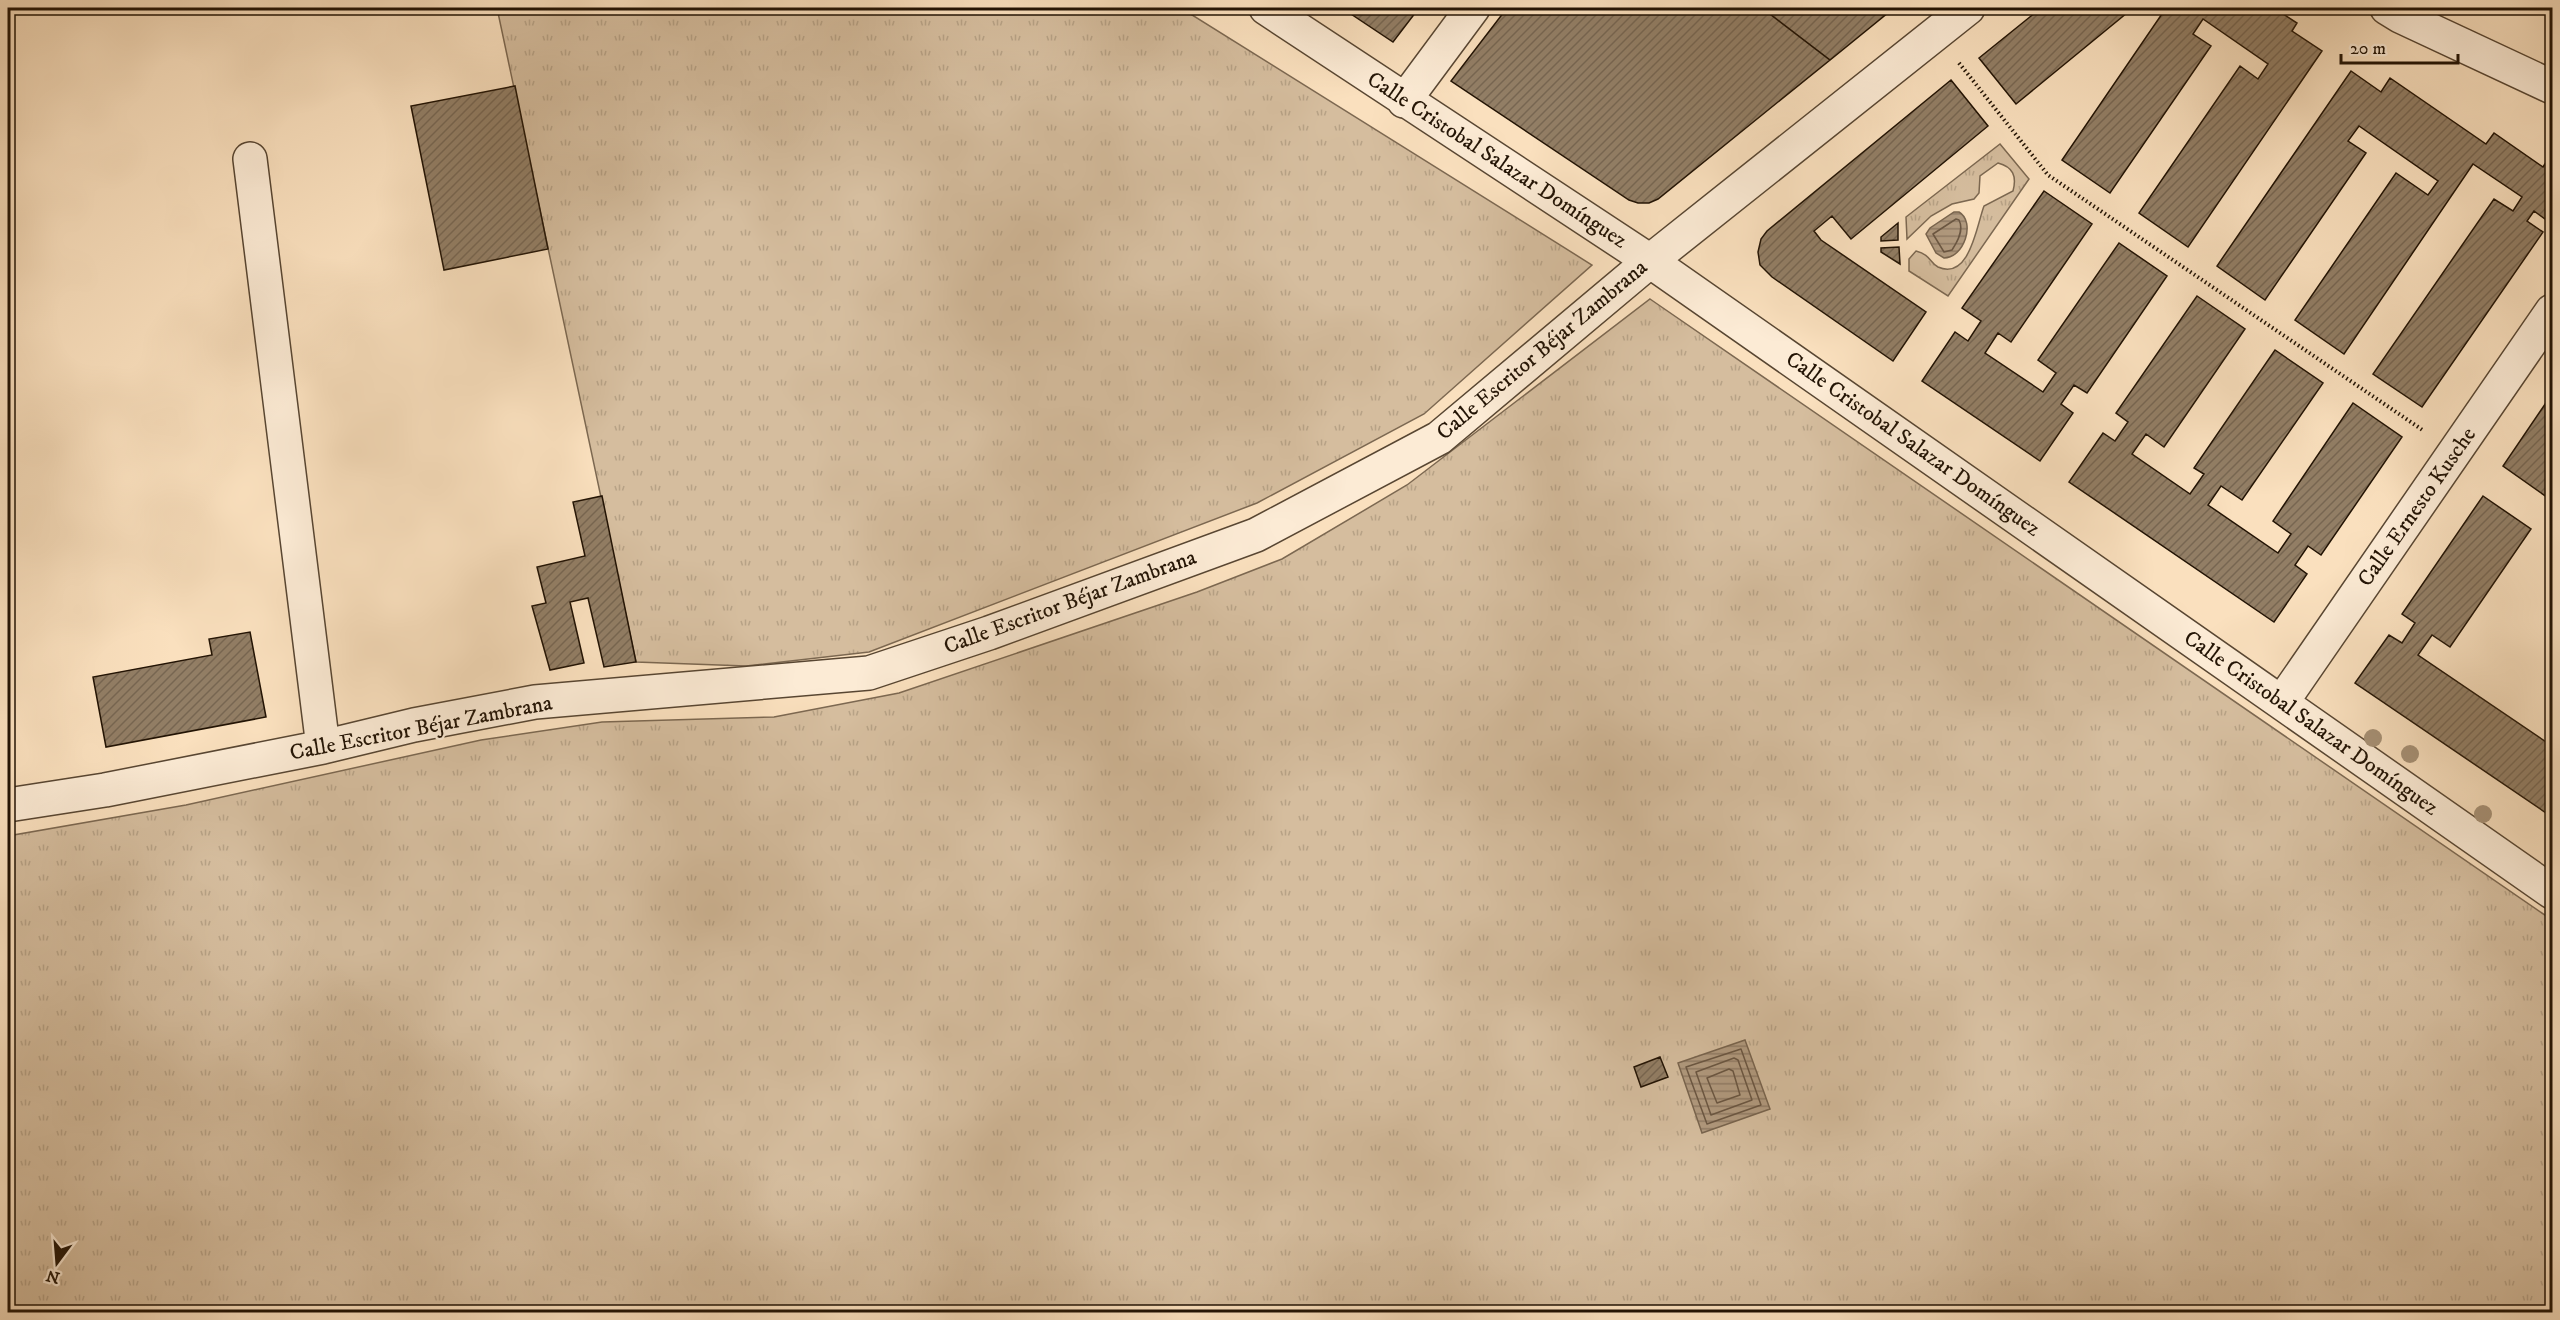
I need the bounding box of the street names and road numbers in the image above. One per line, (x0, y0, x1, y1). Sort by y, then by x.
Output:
street label: Calle Cristobal Salazar Domínguez (1362, 66, 1633, 255)
street label: Calle Escritor Béjar Zambrana (1431, 254, 1653, 446)
street label: Calle Cristobal Salazar Domínguez (1780, 346, 2046, 543)
street label: Calle Ernesto Kusche (2352, 422, 2482, 592)
street label: Calle Escritor Béjar Zambrana (940, 543, 1201, 660)
street label: Calle Cristobal Salazar Domínguez (2178, 625, 2444, 822)
street label: Calle Escritor Béjar Zambrana (287, 689, 555, 767)

